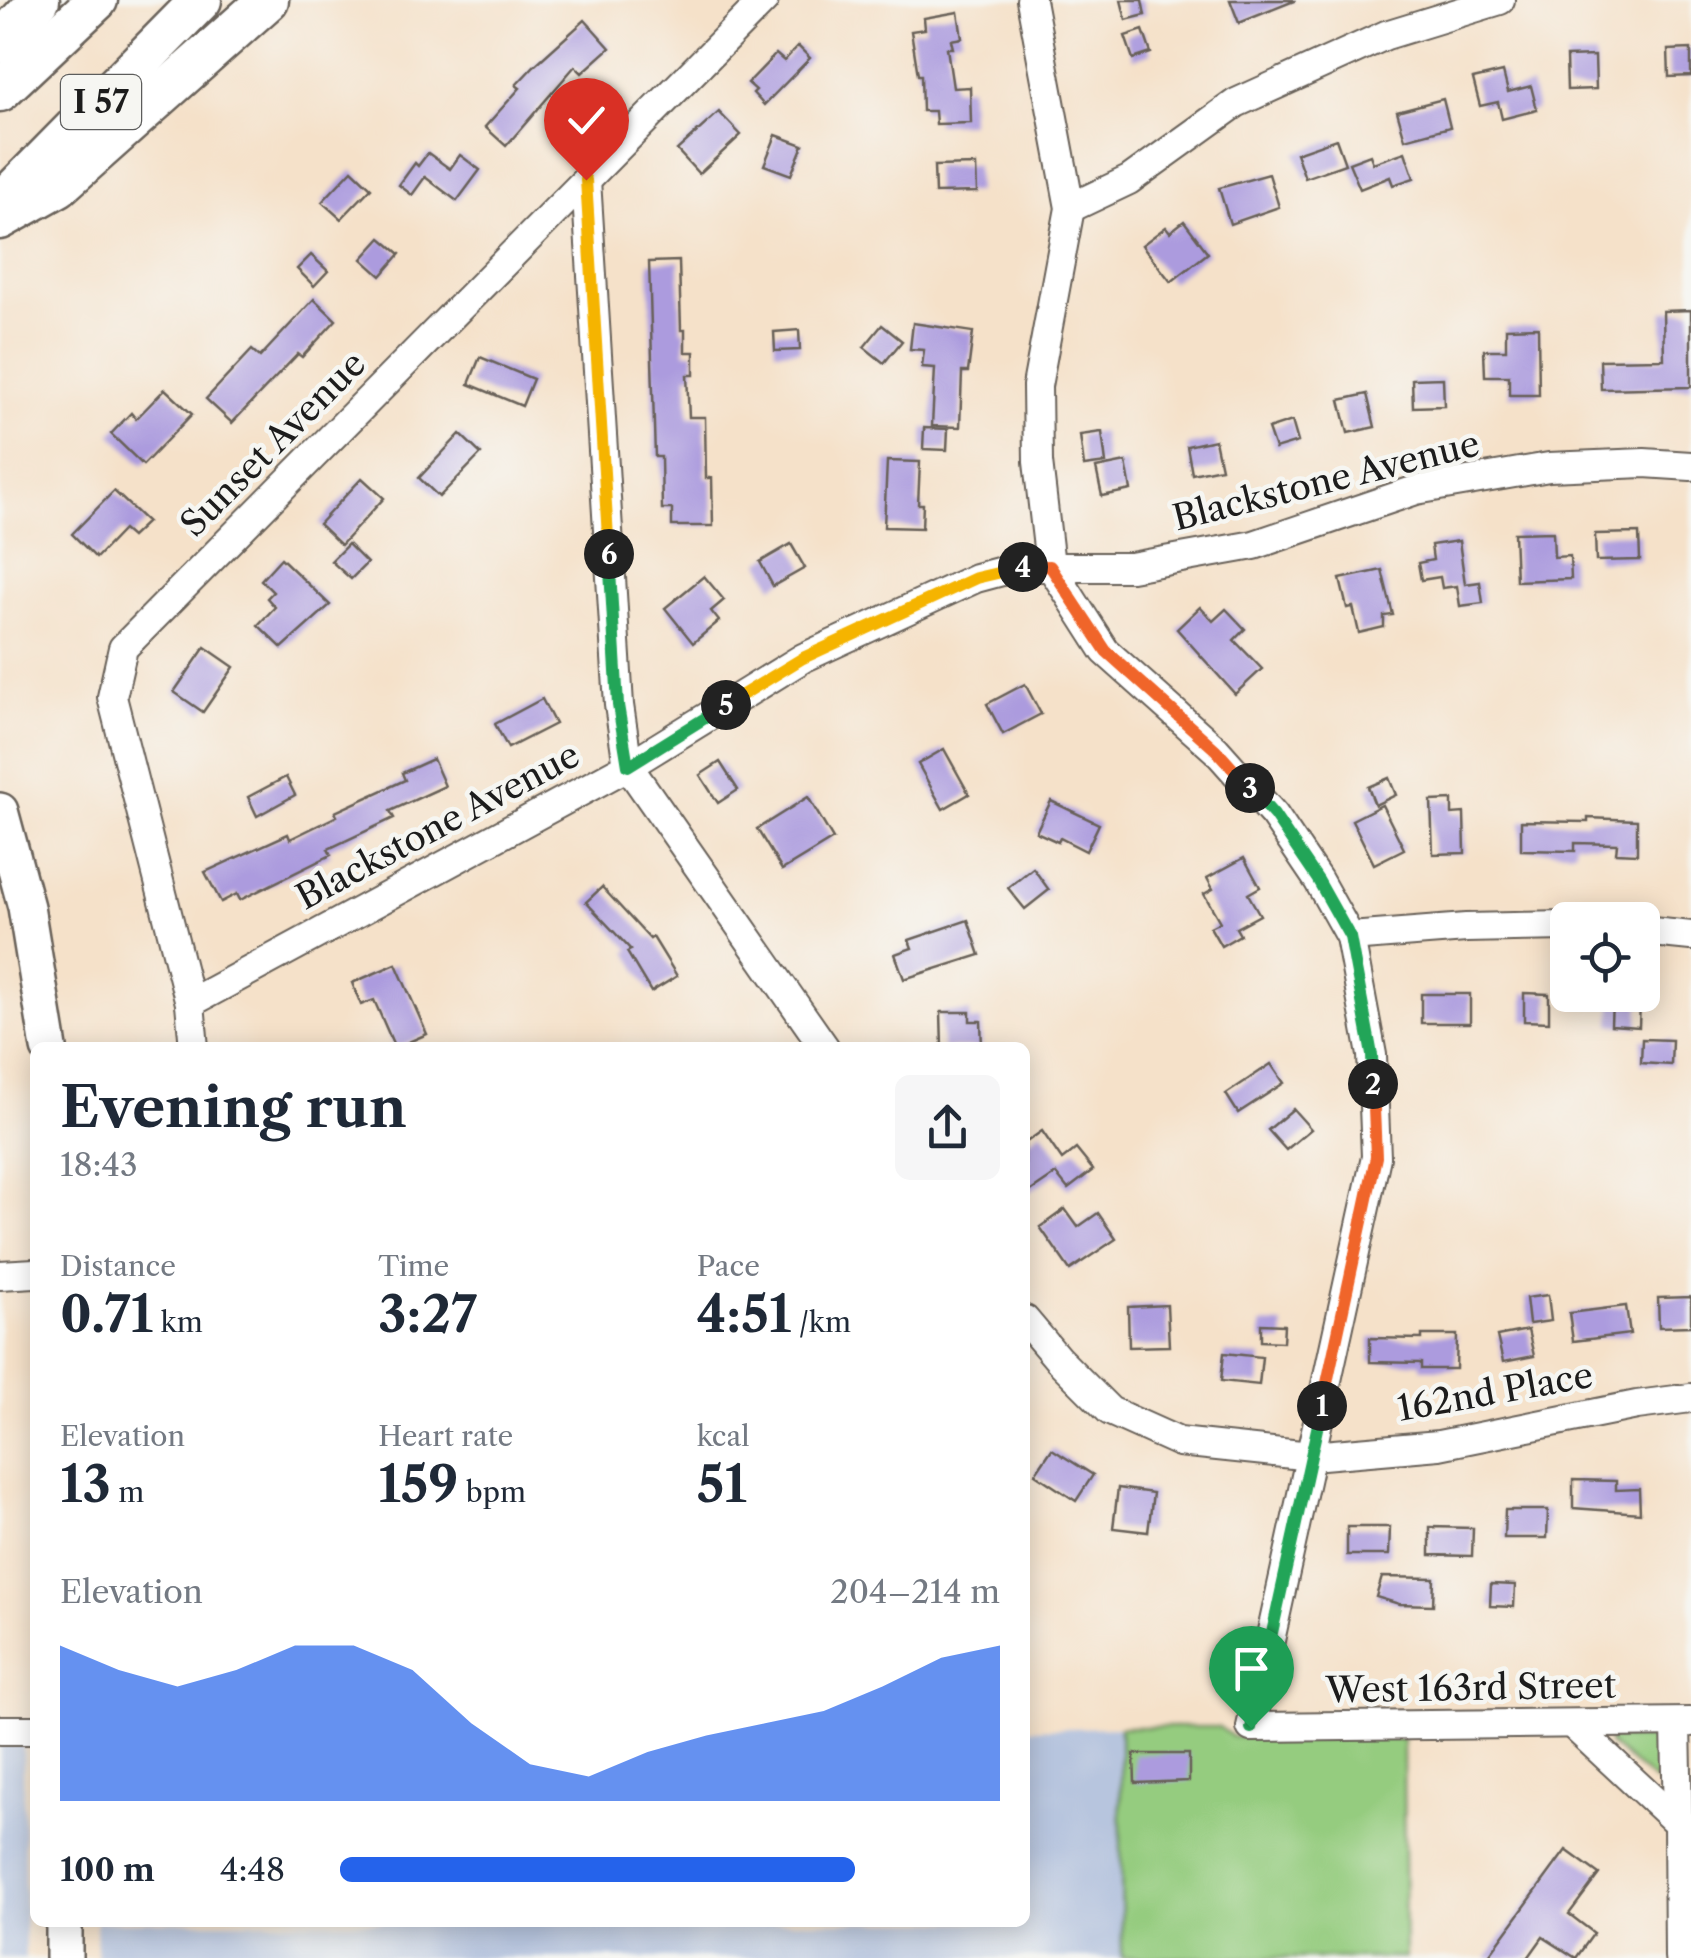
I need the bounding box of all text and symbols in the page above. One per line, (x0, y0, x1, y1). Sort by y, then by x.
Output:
road number: I 57 (61, 75, 141, 129)
pin (544, 78, 629, 181)
icon: check (559, 93, 614, 148)
street label: Sunset Avenue (171, 342, 374, 545)
street label: Blackstone Avenue (1168, 422, 1484, 539)
pin: 6 (584, 529, 634, 579)
text: 6 (601, 537, 617, 571)
pin: 4 (998, 542, 1048, 592)
text: 4 (1015, 550, 1031, 584)
pin: 5 (701, 680, 751, 730)
text: 5 (718, 688, 734, 722)
street label: Blackstone Avenue (289, 733, 587, 918)
pin: 3 (1225, 763, 1275, 813)
text: 3 (1242, 771, 1258, 805)
map controls (1550, 902, 1660, 1012)
button: locate (1550, 902, 1660, 1012)
pin: 2 (1348, 1059, 1398, 1109)
text: 2 (1365, 1067, 1381, 1101)
text: Evening run (60, 1074, 407, 1141)
button: share (895, 1075, 1000, 1180)
text: 18:43 (60, 1145, 138, 1184)
text: Distance (60, 1249, 176, 1283)
text: Time (378, 1249, 449, 1283)
text: Pace (697, 1249, 760, 1283)
text: 0.71 (60, 1283, 153, 1345)
text: 3:27 (378, 1283, 477, 1345)
text: 4:51 (697, 1283, 791, 1345)
text: km (153, 1305, 203, 1339)
text: /km (791, 1305, 851, 1339)
street label: 162nd Place (1394, 1353, 1596, 1430)
pin: 1 (1297, 1381, 1347, 1431)
text: 1 (1316, 1389, 1328, 1423)
text: Elevation (60, 1419, 185, 1453)
text: Heart rate (378, 1419, 513, 1453)
text: kcal (697, 1419, 750, 1453)
text: 13 (60, 1453, 111, 1515)
text: 159 (378, 1453, 458, 1515)
text: 51 (697, 1453, 747, 1515)
text: m (111, 1475, 144, 1509)
text: bpm (458, 1475, 526, 1509)
text: Elevation (60, 1572, 203, 1611)
text: 204–214 m (830, 1572, 1000, 1611)
pin (1209, 1626, 1294, 1729)
icon: arrive (1224, 1641, 1279, 1696)
street label: West 163rd Street (1324, 1663, 1617, 1712)
text: 100 m (60, 1850, 155, 1889)
text: 4:48 (220, 1850, 285, 1889)

